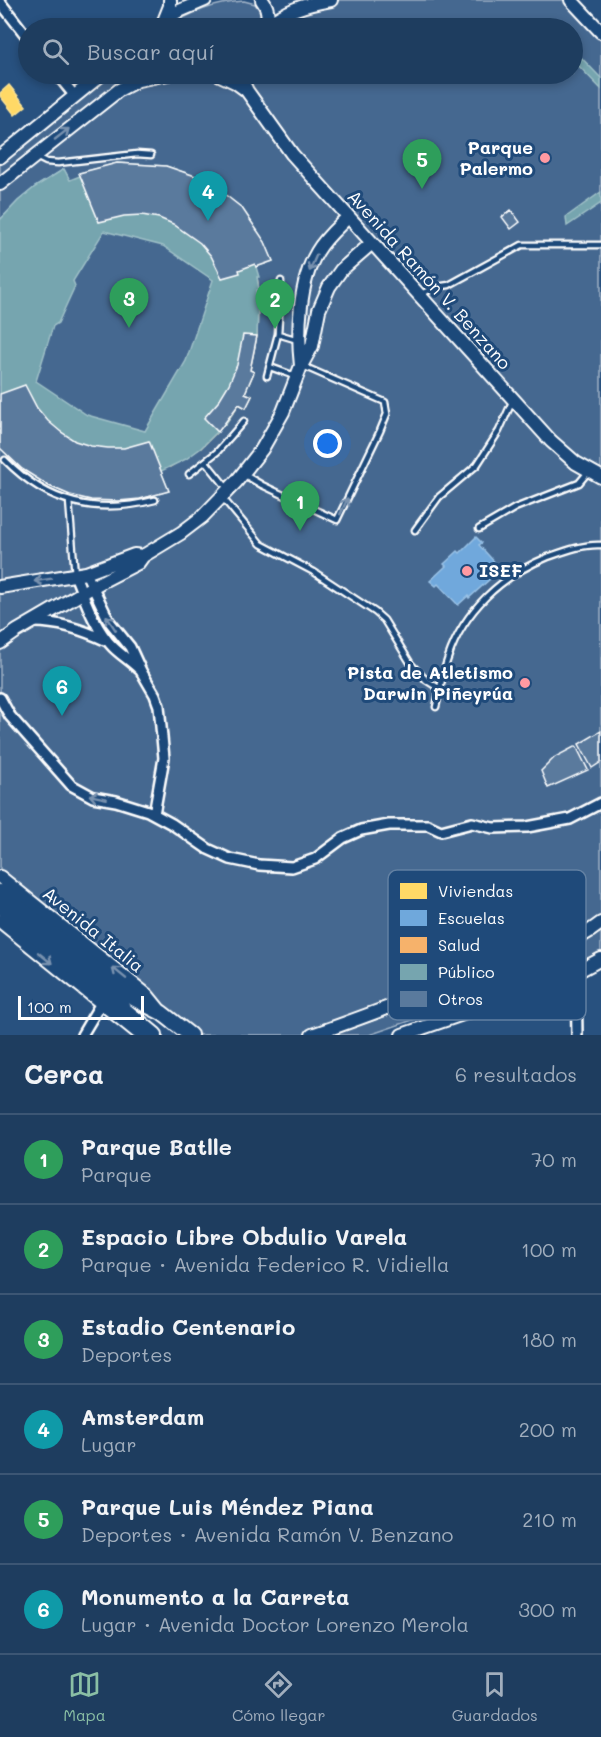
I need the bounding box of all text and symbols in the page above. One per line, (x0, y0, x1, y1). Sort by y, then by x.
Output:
search box (18, 18, 583, 84)
icon: search (39, 35, 72, 68)
text: Buscar aquí (87, 37, 215, 66)
one-way arrow (54, 128, 70, 141)
place label: Parque Palermo (459, 135, 533, 180)
pin: 5 (402, 140, 442, 189)
marker: Parque Palermo (538, 151, 552, 165)
pin: 4 (188, 172, 228, 221)
street label: Avenida Ramón V. Benzano (343, 184, 517, 374)
one-way arrow (307, 253, 318, 271)
pin: 3 (110, 278, 148, 328)
pin: 2 (256, 280, 294, 329)
your location (313, 429, 342, 458)
pin: 1 (280, 482, 320, 531)
one-way arrow (339, 497, 351, 515)
place label: ISEF (479, 558, 523, 582)
marker: ISEF (460, 564, 474, 578)
one-way arrow (34, 574, 53, 585)
one-way arrow (105, 615, 117, 632)
place label: Pista de Atletismo Darwin Piñeyrúa (347, 660, 513, 705)
pin: 6 (42, 666, 82, 716)
marker: Pista de Atletismo Darwin Piñeyrúa (518, 676, 532, 690)
one-way arrow (89, 791, 109, 802)
legend (388, 870, 586, 1020)
text: Viviendas (438, 880, 513, 901)
street label: Avenida Italia (38, 881, 149, 977)
text: Escuelas (438, 907, 505, 928)
text: Salud (438, 934, 480, 955)
one-way arrow (37, 952, 53, 965)
text: Público (438, 961, 495, 982)
one-way arrow (111, 967, 127, 980)
text: Otros (438, 988, 483, 1009)
scale bar (18, 993, 144, 1020)
text: 100 m (27, 996, 72, 1017)
text: Cerca (24, 1057, 104, 1091)
text: 6 resultados (455, 1061, 577, 1087)
text: Parque Batlle (81, 1132, 232, 1161)
text: 1 (39, 1146, 48, 1172)
text: 70 m (531, 1146, 577, 1172)
text: Parque (81, 1161, 152, 1187)
text: Espacio Libre Obdulio Varela (81, 1222, 407, 1251)
text: 2 (38, 1236, 49, 1262)
text: 100 m (521, 1236, 577, 1262)
text: Parque · Avenida Federico R. Vidiella (81, 1251, 450, 1277)
text: Estadio Centenario (81, 1312, 295, 1341)
text: 3 (38, 1326, 50, 1352)
text: 180 m (521, 1326, 577, 1352)
text: Deportes (81, 1341, 172, 1367)
text: Amsterdam (81, 1402, 204, 1431)
text: 4 (37, 1416, 50, 1442)
text: 200 m (519, 1416, 577, 1442)
text: Lugar (81, 1431, 137, 1457)
text: Parque Luis Méndez Piana (81, 1492, 374, 1521)
text: 5 (38, 1506, 49, 1532)
text: 210 m (522, 1506, 577, 1532)
text: Deportes · Avenida Ramón V. Benzano (81, 1521, 453, 1547)
text: Monumento a la Carreta (81, 1582, 350, 1611)
text: 6 (37, 1596, 50, 1622)
text: 300 m (518, 1596, 577, 1622)
text: Lugar · Avenida Doctor Lorenzo Merola (81, 1611, 469, 1637)
tab: Mapa (63, 1668, 106, 1725)
tab: Cómo llegar (232, 1668, 325, 1725)
tab: Guardados (452, 1668, 538, 1725)

